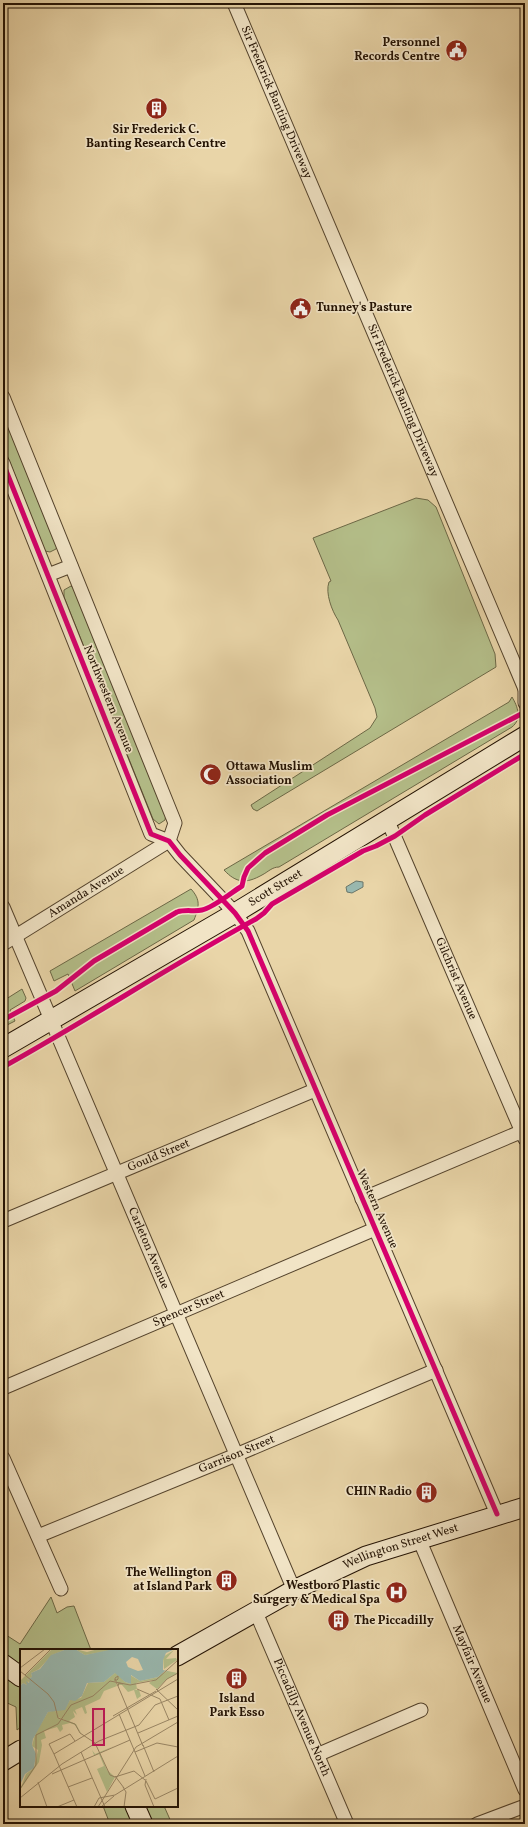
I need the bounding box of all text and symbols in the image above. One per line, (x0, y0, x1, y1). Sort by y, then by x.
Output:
street label: Sir Frederick Banting Driveway (237, 23, 316, 182)
place label: Personnel Records Centre (354, 35, 440, 65)
public building icon: Personnel Records Centre (443, 37, 469, 63)
building icon: Sir Frederick C. Banting Research Centre (143, 96, 169, 122)
place label: Sir Frederick C. Banting Research Centre (86, 122, 226, 152)
public building icon: Tunney's Pasture (287, 295, 313, 321)
place label: Tunney's Pasture (316, 300, 412, 316)
street label: Sir Frederick Banting Driveway (363, 322, 442, 480)
street label: Northwestern Avenue (79, 643, 137, 756)
place label: Ottawa Muslim Association (226, 759, 313, 789)
mosque icon: Ottawa Muslim Association (198, 761, 224, 787)
street label: Amanda Avenue (45, 863, 128, 922)
street label: Scott Street (246, 866, 306, 911)
street label: Gilchrist Avenue (431, 935, 481, 1023)
street label: Gould Street (125, 1135, 192, 1176)
street label: Western Avenue (352, 1167, 402, 1252)
street label: Carleton Avenue (124, 1205, 173, 1292)
street label: Spencer Street (150, 1286, 227, 1331)
street label: Garrison Street (196, 1431, 277, 1477)
building icon: CHIN Radio (414, 1479, 440, 1505)
place label: CHIN Radio (346, 1484, 412, 1500)
street label: Wellington Street West (341, 1520, 460, 1574)
place label: The Wellington at Island Park (125, 1565, 213, 1595)
building icon: The Wellington at Island Park (214, 1567, 240, 1593)
place label: Westboro Plastic Surgery & Medical Spa (253, 1578, 380, 1608)
hospital icon: Westboro Plastic Surgery & Medical Spa (383, 1580, 409, 1606)
building icon: The Piccadilly (325, 1608, 351, 1634)
place label: The Piccadilly (354, 1613, 434, 1629)
street label: Mayfair Avenue (448, 1623, 496, 1706)
inset map (20, 1649, 178, 1807)
street label: Piccadilly Avenue North (269, 1656, 334, 1779)
building icon: Island Park Esso (224, 1665, 250, 1691)
place label: Island Park Esso (209, 1691, 265, 1721)

